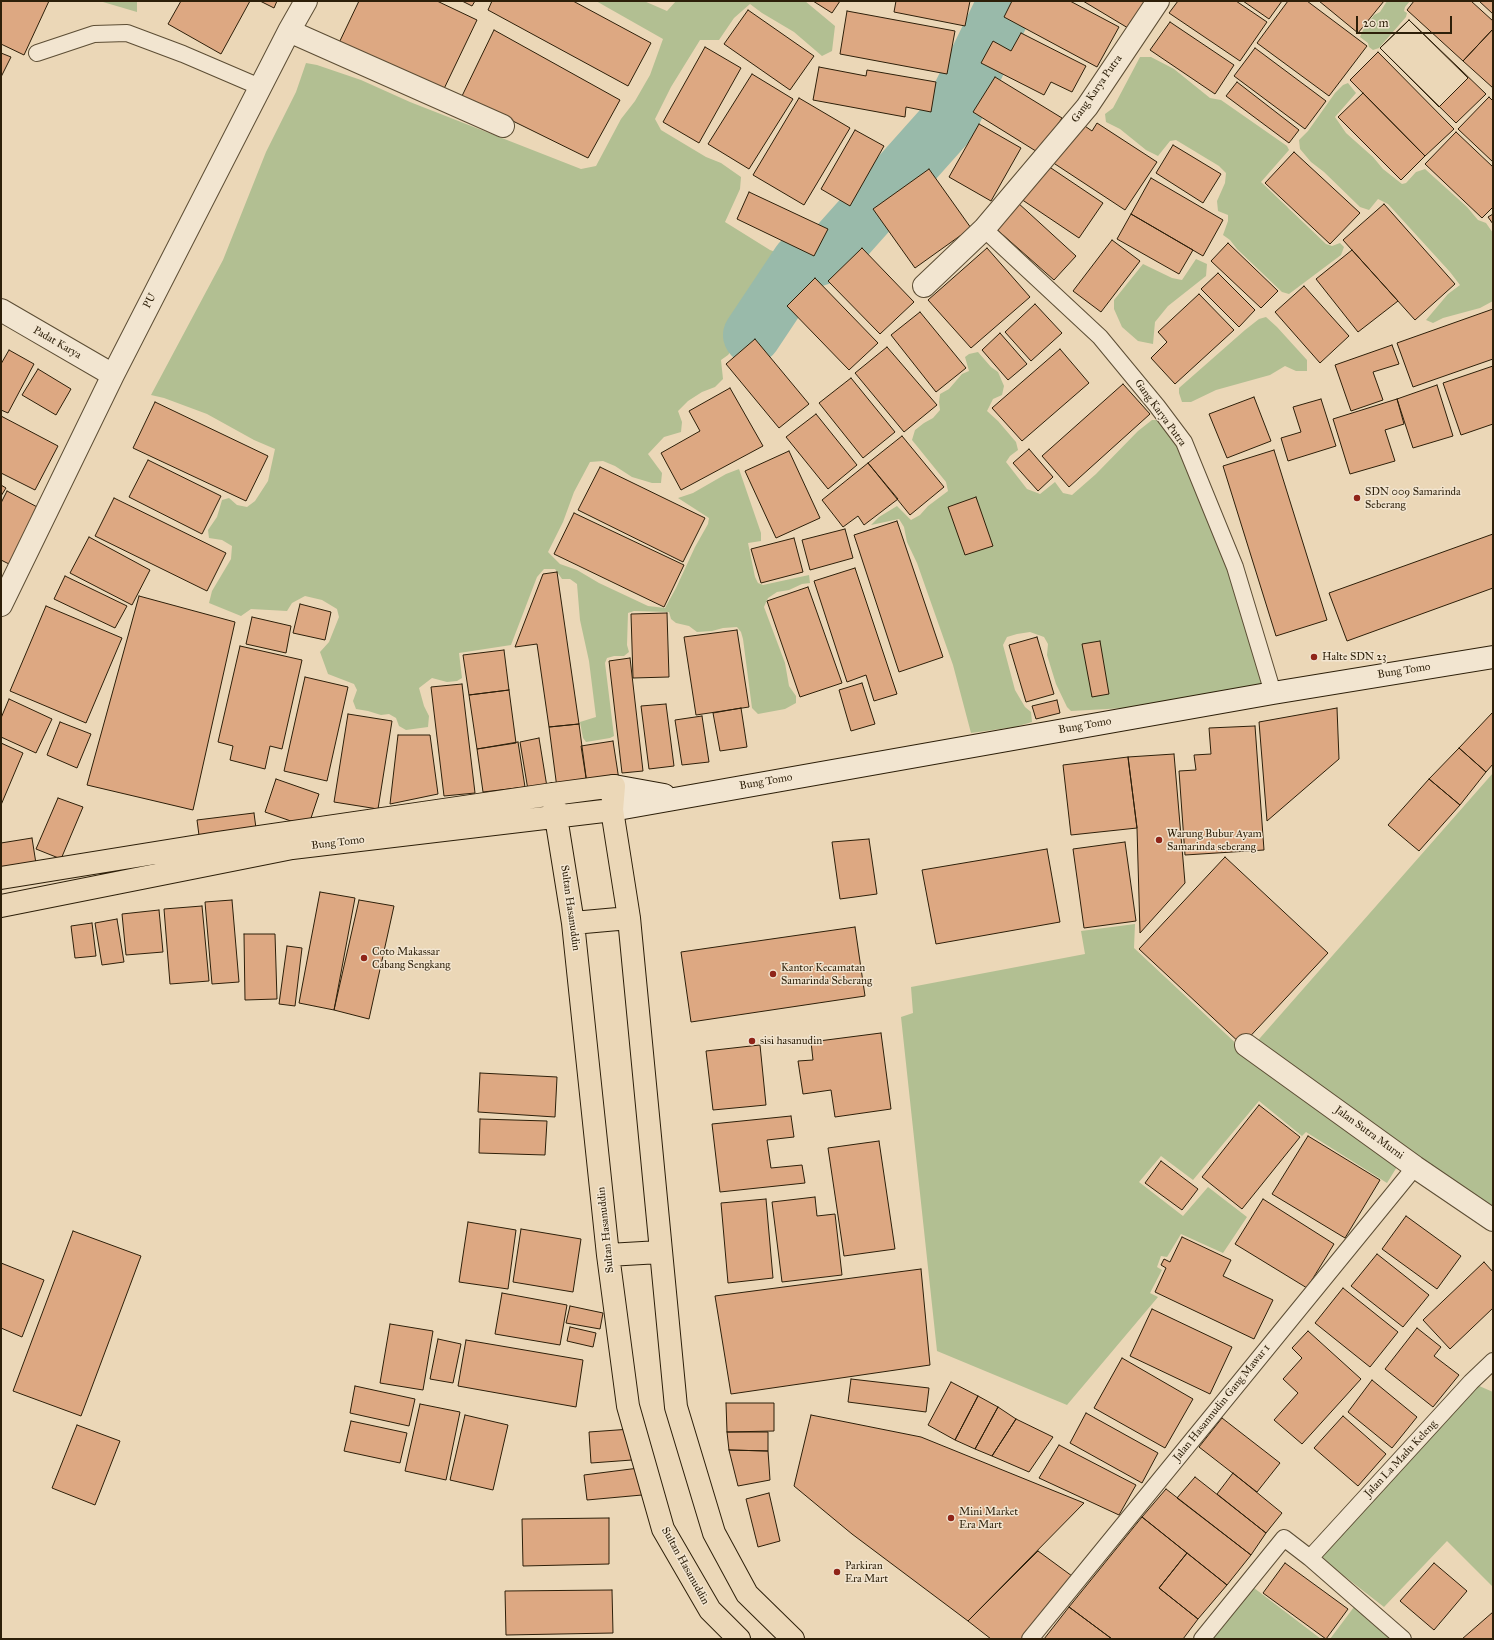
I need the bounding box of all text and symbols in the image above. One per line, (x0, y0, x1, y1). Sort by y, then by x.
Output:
scale bar (1358, 8, 1454, 34)
text: 20 m (1363, 16, 1389, 30)
street label: Gang Karya Putra (1069, 53, 1125, 125)
street label: PU (141, 291, 159, 311)
street label: Padat Karya (31, 324, 83, 362)
street label: Gang Karya Putra (1131, 377, 1189, 449)
place label: SDN 009 Samarinda Seberang (1365, 485, 1461, 511)
marker: SDN 009 Samarinda Seberang (1352, 493, 1362, 503)
place label: Halte SDN 23 (1322, 650, 1386, 664)
marker: Halte SDN 23 (1309, 652, 1319, 662)
street label: Bung Tomo (1376, 660, 1432, 682)
street label: Bung Tomo (1057, 715, 1113, 737)
street label: Bung Tomo (738, 771, 794, 793)
place label: Warung Bubur Ayam Samarinda seberang (1167, 827, 1262, 853)
street label: Bung Tomo (311, 833, 365, 853)
marker: Warung Bubur Ayam Samarinda seberang (1154, 835, 1164, 845)
street label: Sultan Hasanuddin (557, 864, 583, 952)
place label: Coto Makassar Cabang Sengkang (372, 945, 450, 971)
marker: Coto Makassar Cabang Sengkang (359, 953, 369, 963)
place label: Kantor Kecamatan Samarinda Seberang (781, 961, 872, 987)
marker: Kantor Kecamatan Samarinda Seberang (768, 969, 778, 979)
place label: sisi hasanudin (760, 1034, 822, 1048)
marker: sisi hasanudin (747, 1036, 757, 1046)
street label: Jalan Sutra Murni (1332, 1104, 1406, 1162)
street label: Sultan Hasanuddin (595, 1186, 617, 1274)
street label: Jalan Hasannudin Gang Mawar 1 (1171, 1342, 1273, 1464)
street label: Jalan La Madu Keleng (1362, 1418, 1440, 1500)
place label: Mini Market Era Mart (959, 1505, 1018, 1531)
marker: Mini Market Era Mart (946, 1513, 956, 1523)
street label: Sultan Hasanuddin (658, 1525, 712, 1607)
place label: Parkiran Era Mart (845, 1559, 888, 1585)
marker: Parkiran Era Mart (832, 1567, 842, 1577)

